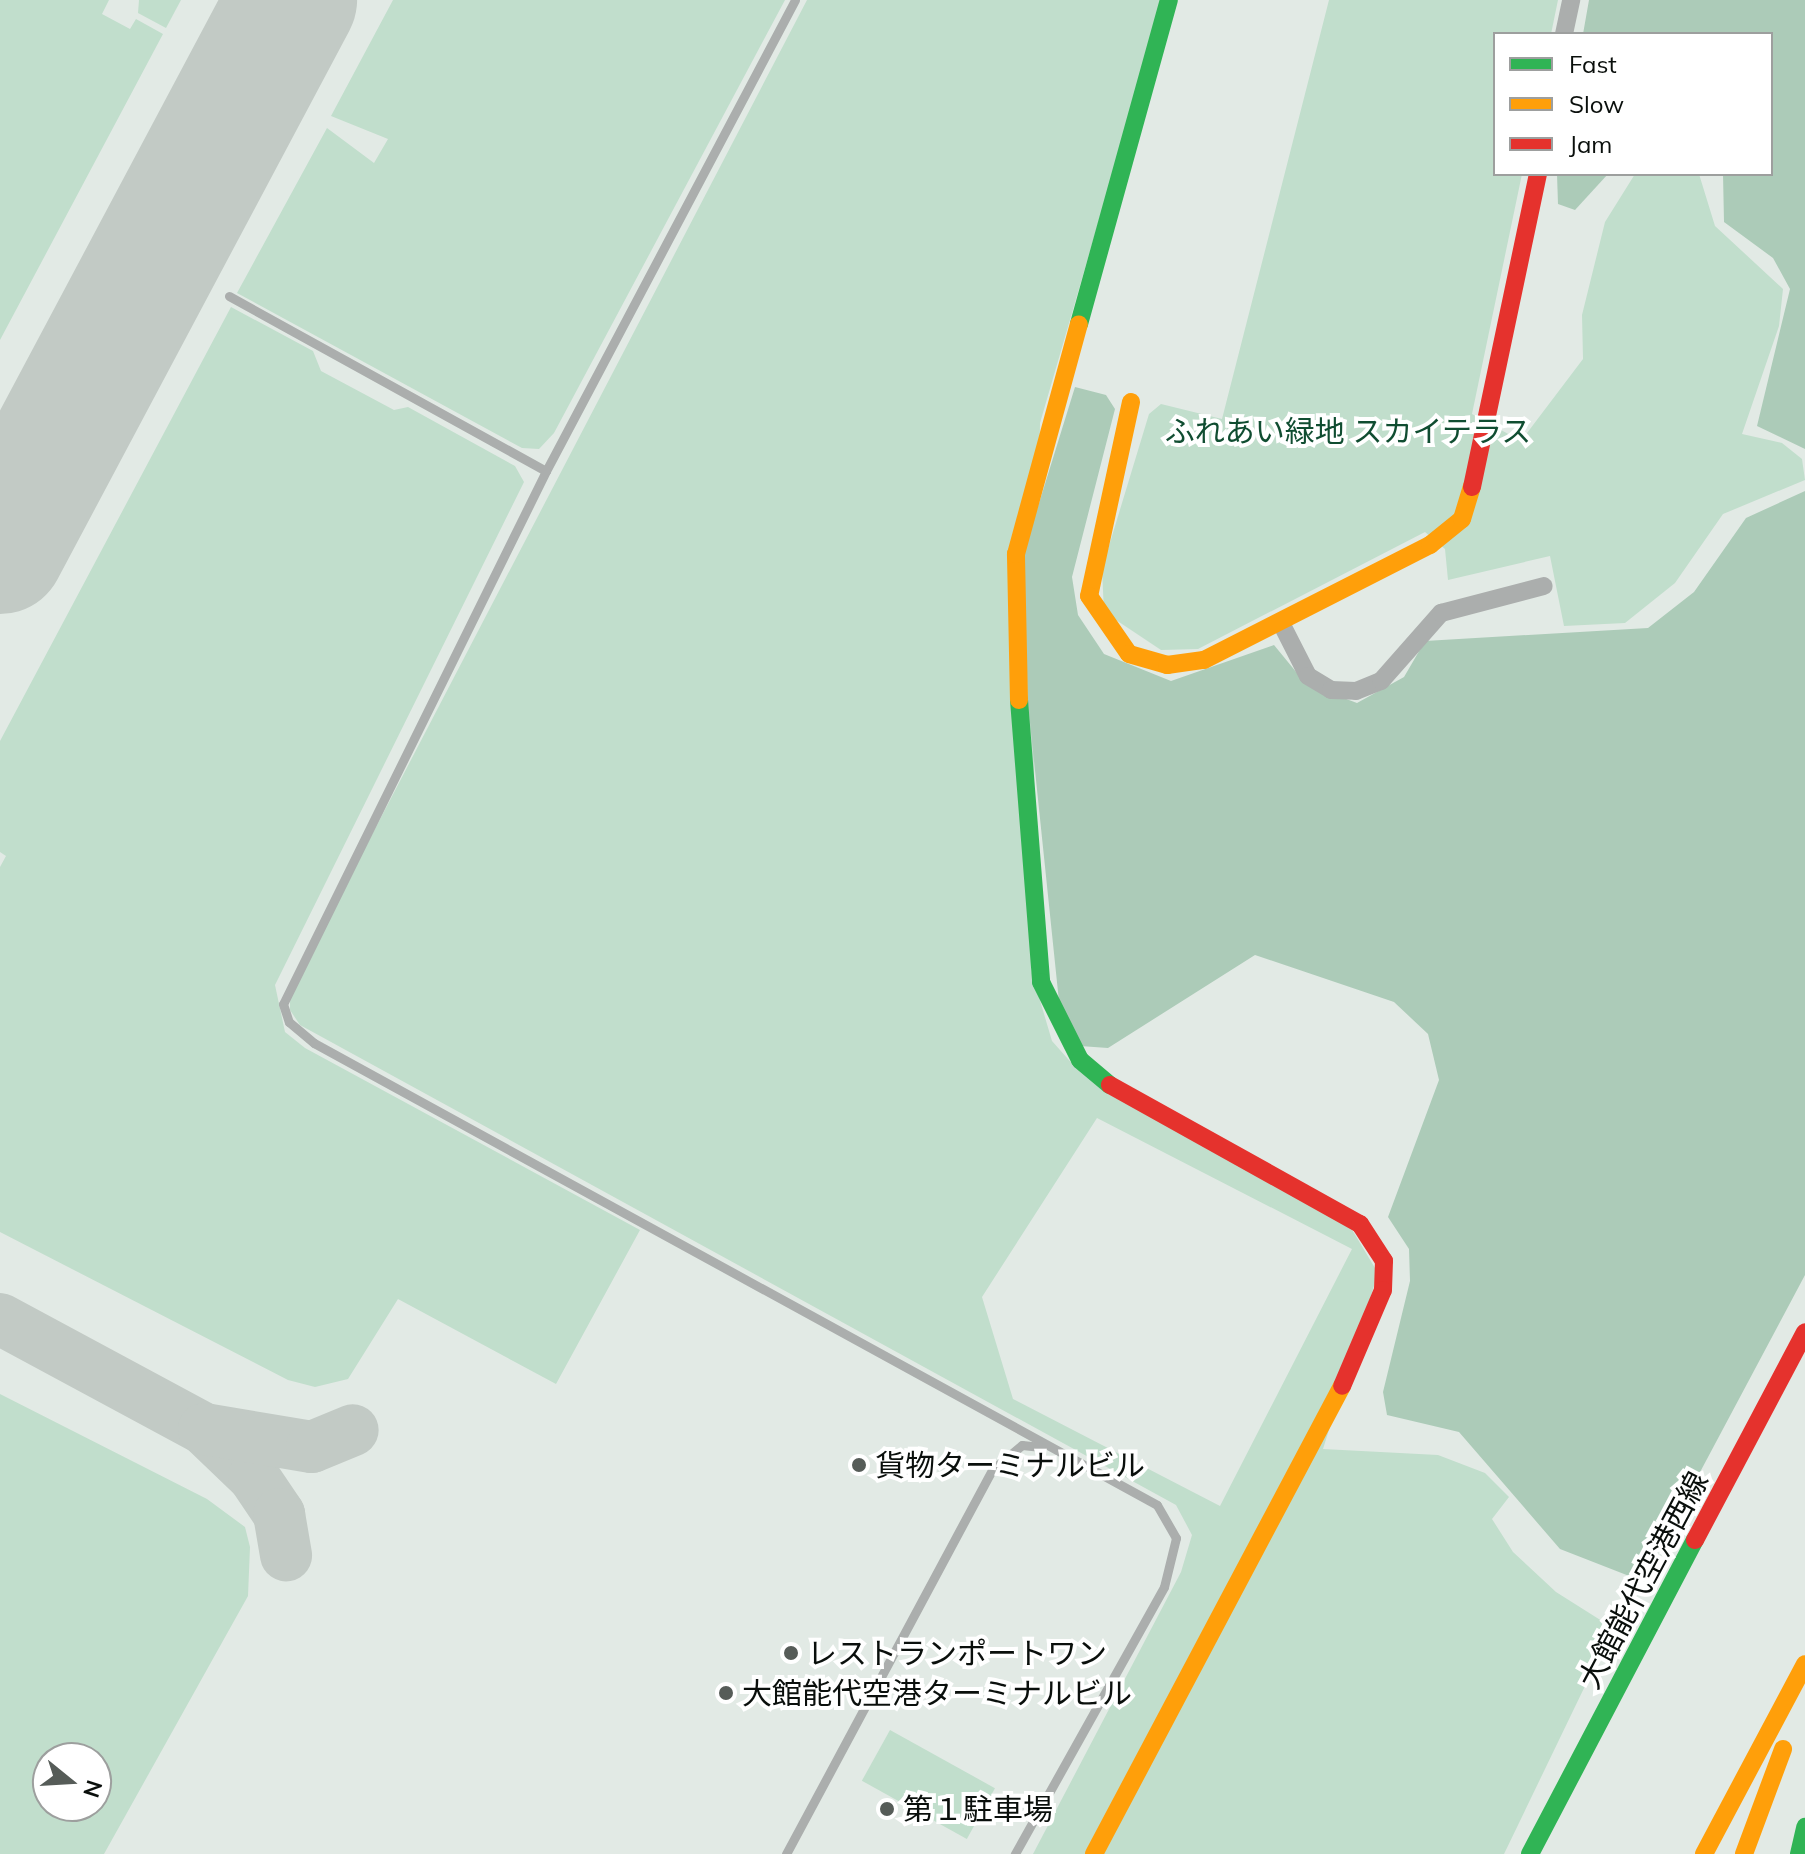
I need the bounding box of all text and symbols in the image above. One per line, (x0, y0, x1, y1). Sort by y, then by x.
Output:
legend (1493, 32, 1773, 176)
text: Fast (1569, 49, 1617, 79)
text: Slow (1569, 89, 1624, 119)
text: Jam (1569, 129, 1612, 159)
park label: ふれあい緑地 スカイテラス (1164, 413, 1532, 449)
place label: 貨物ターミナルビル (875, 1447, 1145, 1483)
marker: 貨物ターミナルビル (850, 1456, 868, 1474)
street label: 大館能代空港西線 (1571, 1466, 1715, 1694)
place label: レストランポートワン (807, 1635, 1107, 1671)
marker: レストランポートワン (782, 1644, 800, 1662)
place label: 大館能代空港ターミナルビル (742, 1675, 1132, 1711)
marker: 大館能代空港ターミナルビル (717, 1684, 735, 1702)
north arrow (32, 1742, 112, 1822)
text: N (77, 1777, 109, 1801)
place label: 第１駐車場 (903, 1791, 1053, 1827)
marker: 第１駐車場 (878, 1800, 896, 1818)

